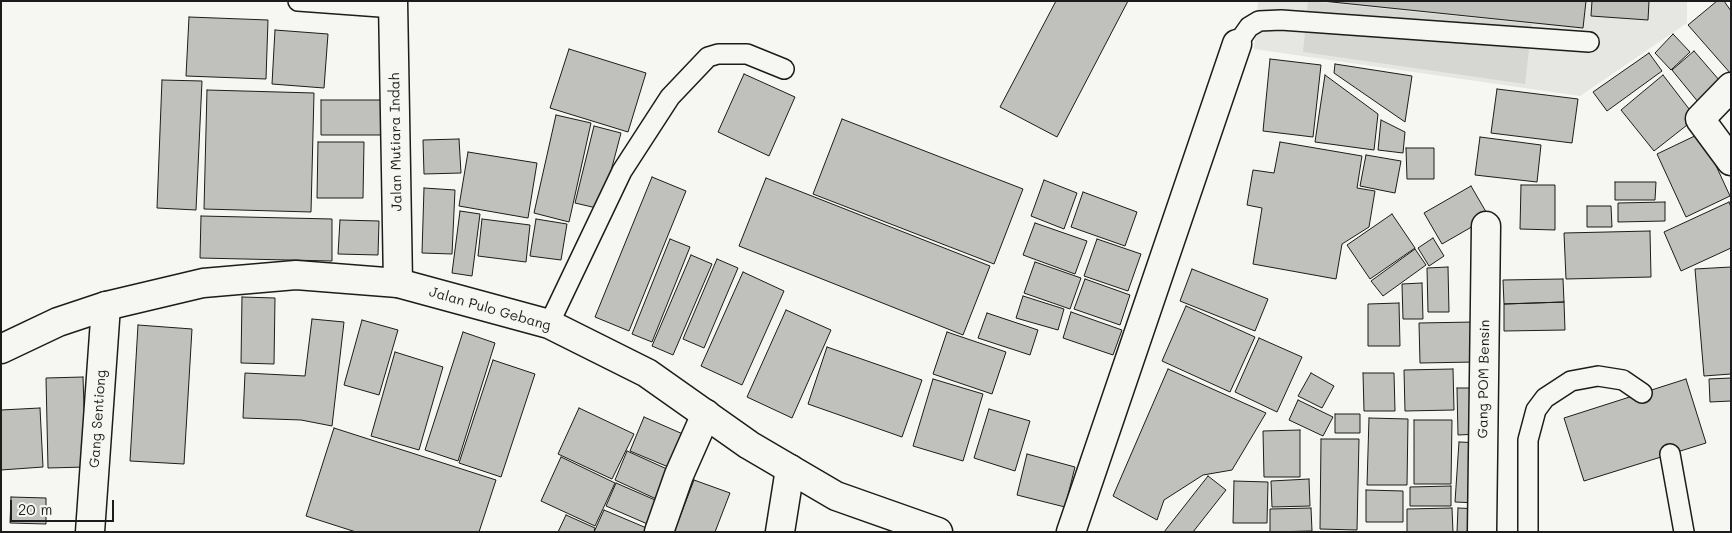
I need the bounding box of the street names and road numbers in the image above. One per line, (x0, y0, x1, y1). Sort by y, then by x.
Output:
street label: Jalan Mutiara Indah (386, 73, 406, 211)
street label: Jalan Pulo Gebang (427, 284, 553, 334)
street label: Gang POM Bensin (1475, 320, 1493, 438)
street label: Gang Sentiong (86, 369, 110, 469)

